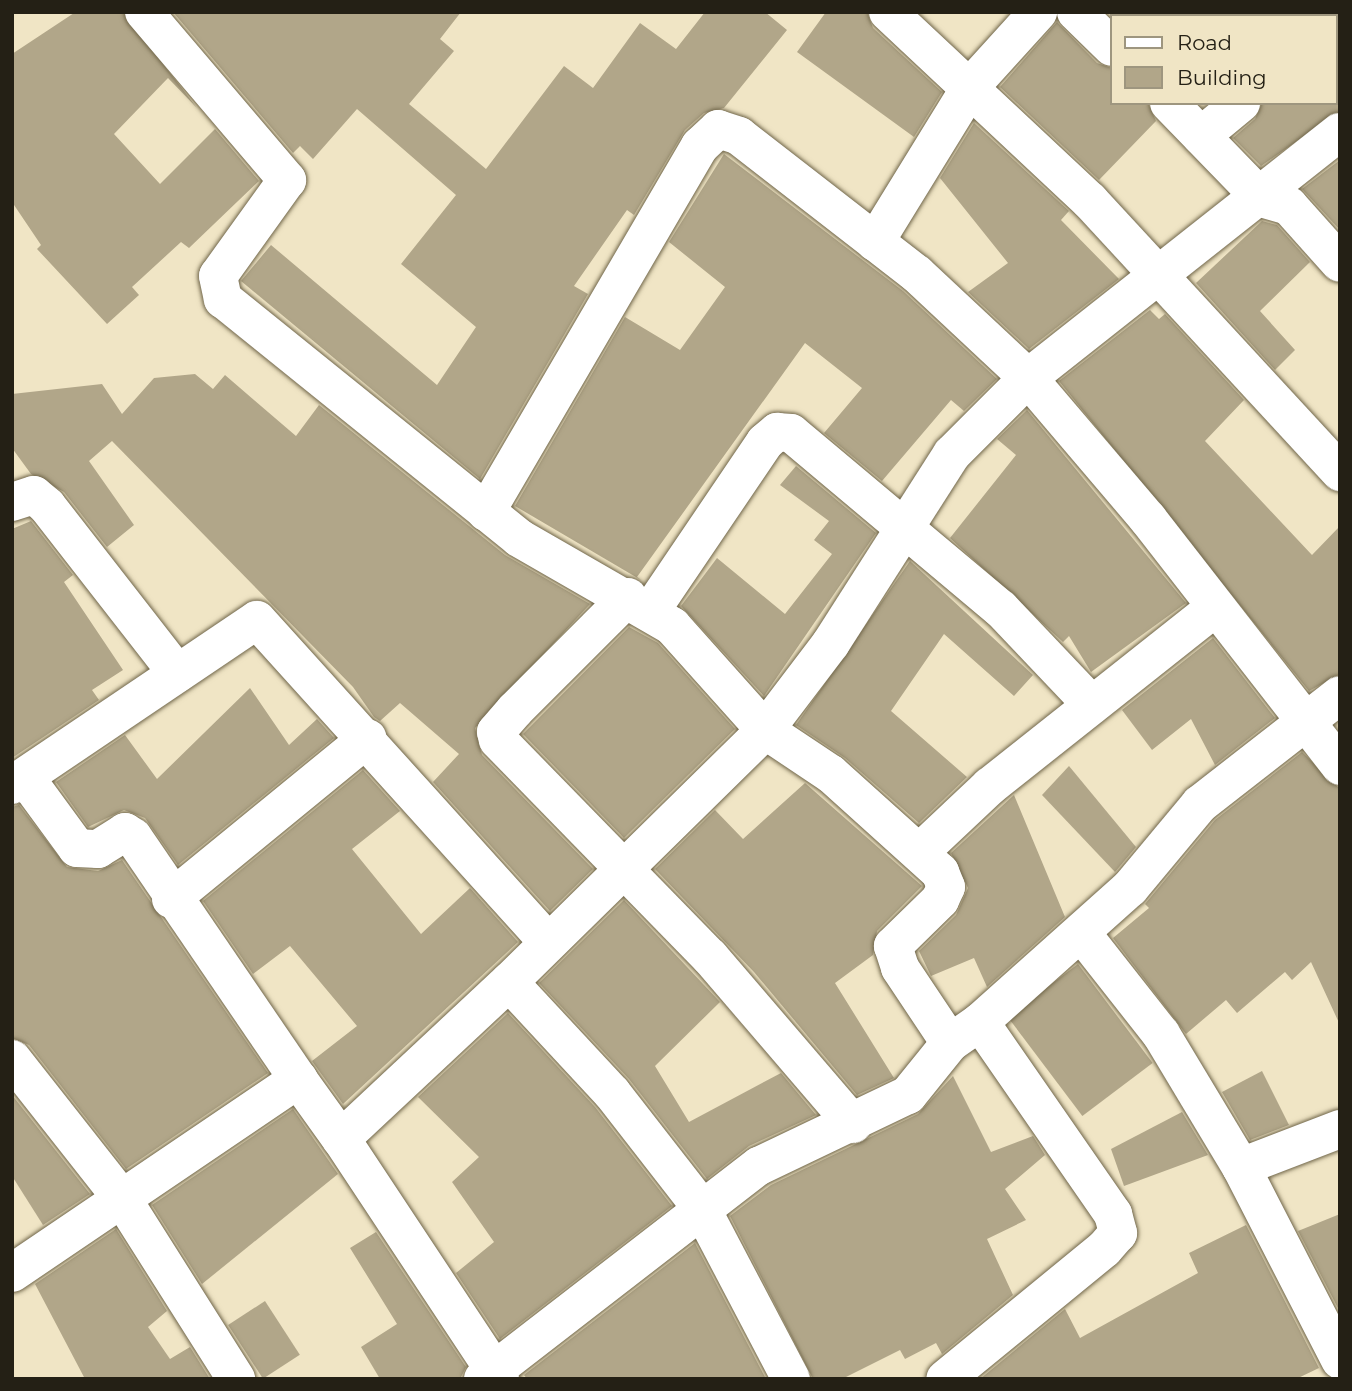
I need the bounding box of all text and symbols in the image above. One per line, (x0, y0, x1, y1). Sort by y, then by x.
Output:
legend (1110, 14, 1338, 105)
text: Road (1177, 30, 1232, 55)
text: Building (1177, 65, 1267, 90)

